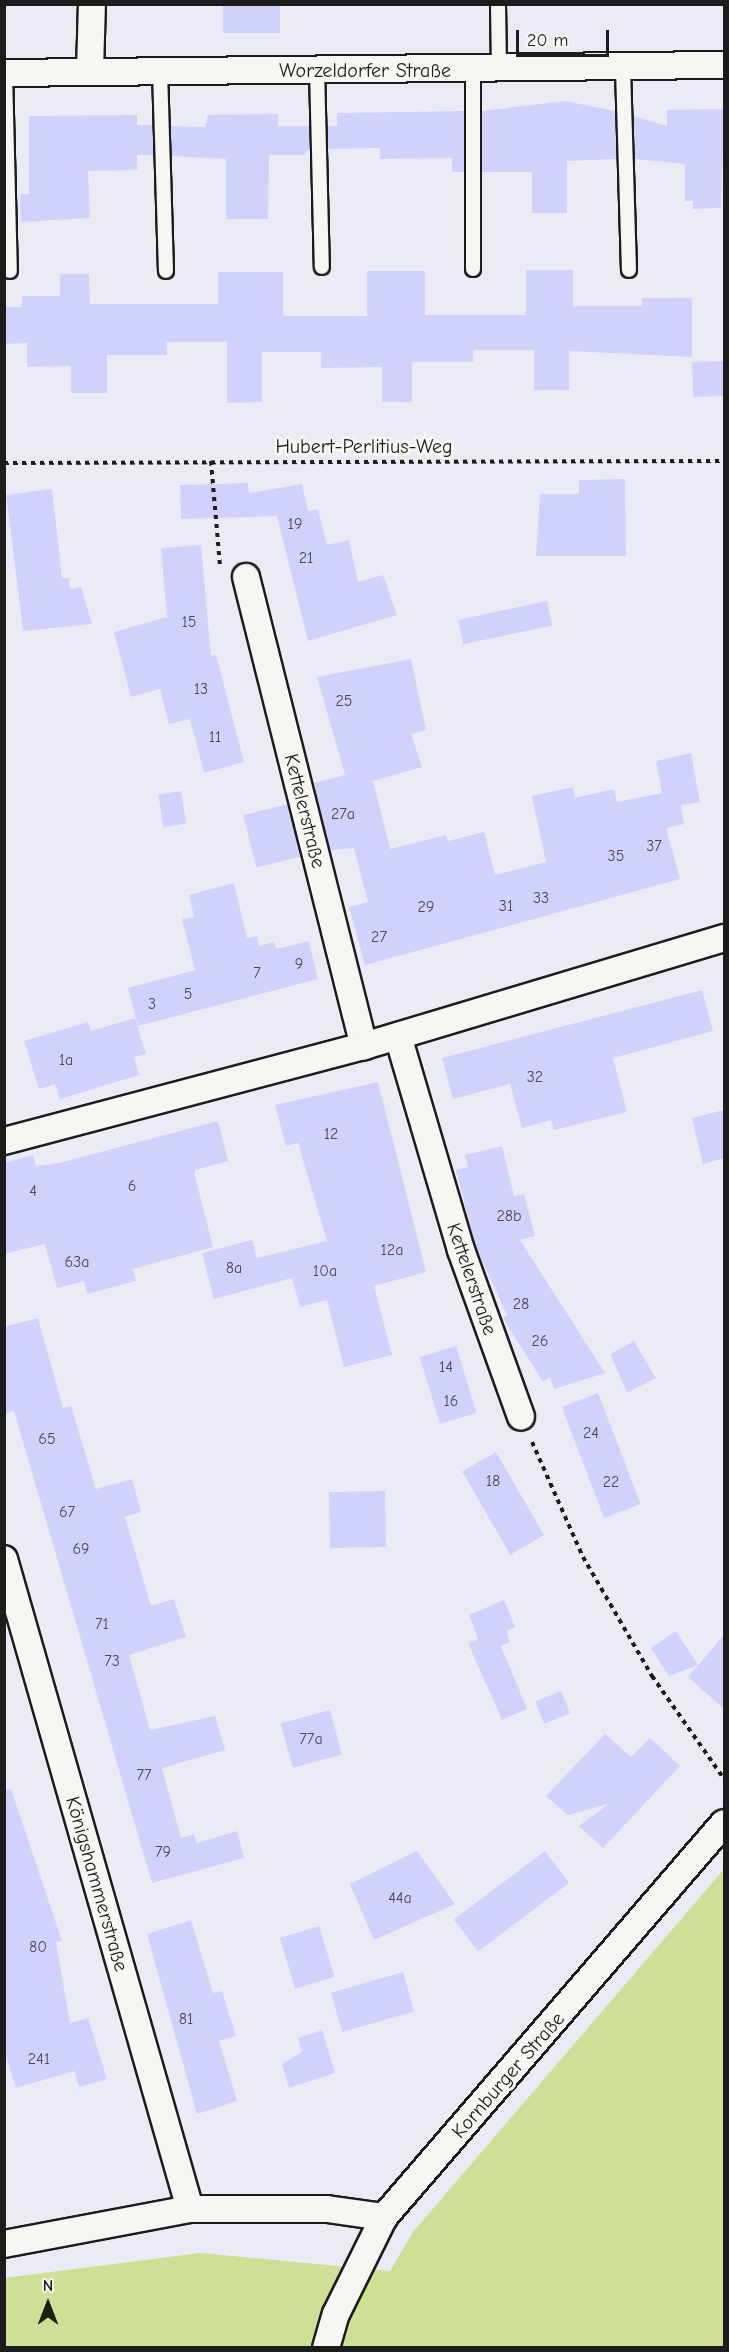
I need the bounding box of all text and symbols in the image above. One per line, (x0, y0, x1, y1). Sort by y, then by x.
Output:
scale bar (519, 18, 612, 56)
text: 20 m (527, 30, 568, 51)
street label: Worzeldorfer Straße (279, 58, 451, 82)
street label: Hubert-Perlitius-Weg (275, 434, 453, 458)
house number: 19 (288, 514, 302, 534)
house number: 21 (299, 548, 313, 568)
house number: 15 (181, 612, 197, 632)
house number: 13 (194, 679, 208, 699)
house number: 25 (335, 691, 353, 711)
house number: 11 (209, 727, 221, 747)
street label: Kettelerstraße (279, 751, 331, 871)
house number: 27a (331, 804, 355, 824)
house number: 37 (646, 836, 662, 856)
house number: 35 (608, 846, 624, 866)
house number: 33 (533, 888, 549, 908)
house number: 31 (499, 896, 513, 916)
house number: 29 (418, 897, 434, 917)
house number: 27 (371, 927, 387, 947)
house number: 9 (295, 954, 303, 974)
house number: 7 (253, 963, 261, 983)
house number: 5 (184, 984, 192, 1004)
house number: 3 (148, 994, 156, 1014)
house number: 1a (59, 1050, 73, 1070)
house number: 32 (527, 1067, 543, 1087)
house number: 12 (324, 1124, 338, 1144)
house number: 6 (128, 1176, 136, 1196)
house number: 4 (29, 1181, 37, 1201)
house number: 28b (496, 1206, 522, 1226)
street label: Kettelerstraße (442, 1220, 502, 1338)
house number: 12a (381, 1240, 403, 1260)
house number: 63a (64, 1252, 90, 1272)
house number: 8a (226, 1258, 242, 1278)
house number: 10a (313, 1261, 337, 1281)
house number: 28 (513, 1294, 529, 1314)
house number: 26 (531, 1331, 549, 1351)
house number: 14 (439, 1357, 453, 1377)
house number: 16 (443, 1391, 459, 1411)
house number: 24 (583, 1423, 599, 1443)
house number: 65 (38, 1429, 56, 1449)
house number: 18 (486, 1471, 500, 1491)
house number: 22 (603, 1472, 619, 1492)
house number: 67 (59, 1502, 75, 1522)
house number: 69 (72, 1539, 90, 1559)
house number: 71 (95, 1614, 109, 1634)
house number: 73 (104, 1651, 120, 1671)
house number: 77a (299, 1729, 323, 1749)
house number: 77 (136, 1765, 152, 1785)
street label: Königshammerstraße (61, 1794, 133, 1974)
house number: 79 (155, 1842, 171, 1862)
house number: 44a (388, 1888, 412, 1908)
house number: 80 (29, 1937, 47, 1957)
street label: Kornburger Straße (447, 2007, 569, 2143)
house number: 81 (179, 2009, 193, 2029)
house number: 241 (28, 2049, 50, 2069)
north arrow (18, 2274, 78, 2334)
text: N (43, 2277, 53, 2295)

